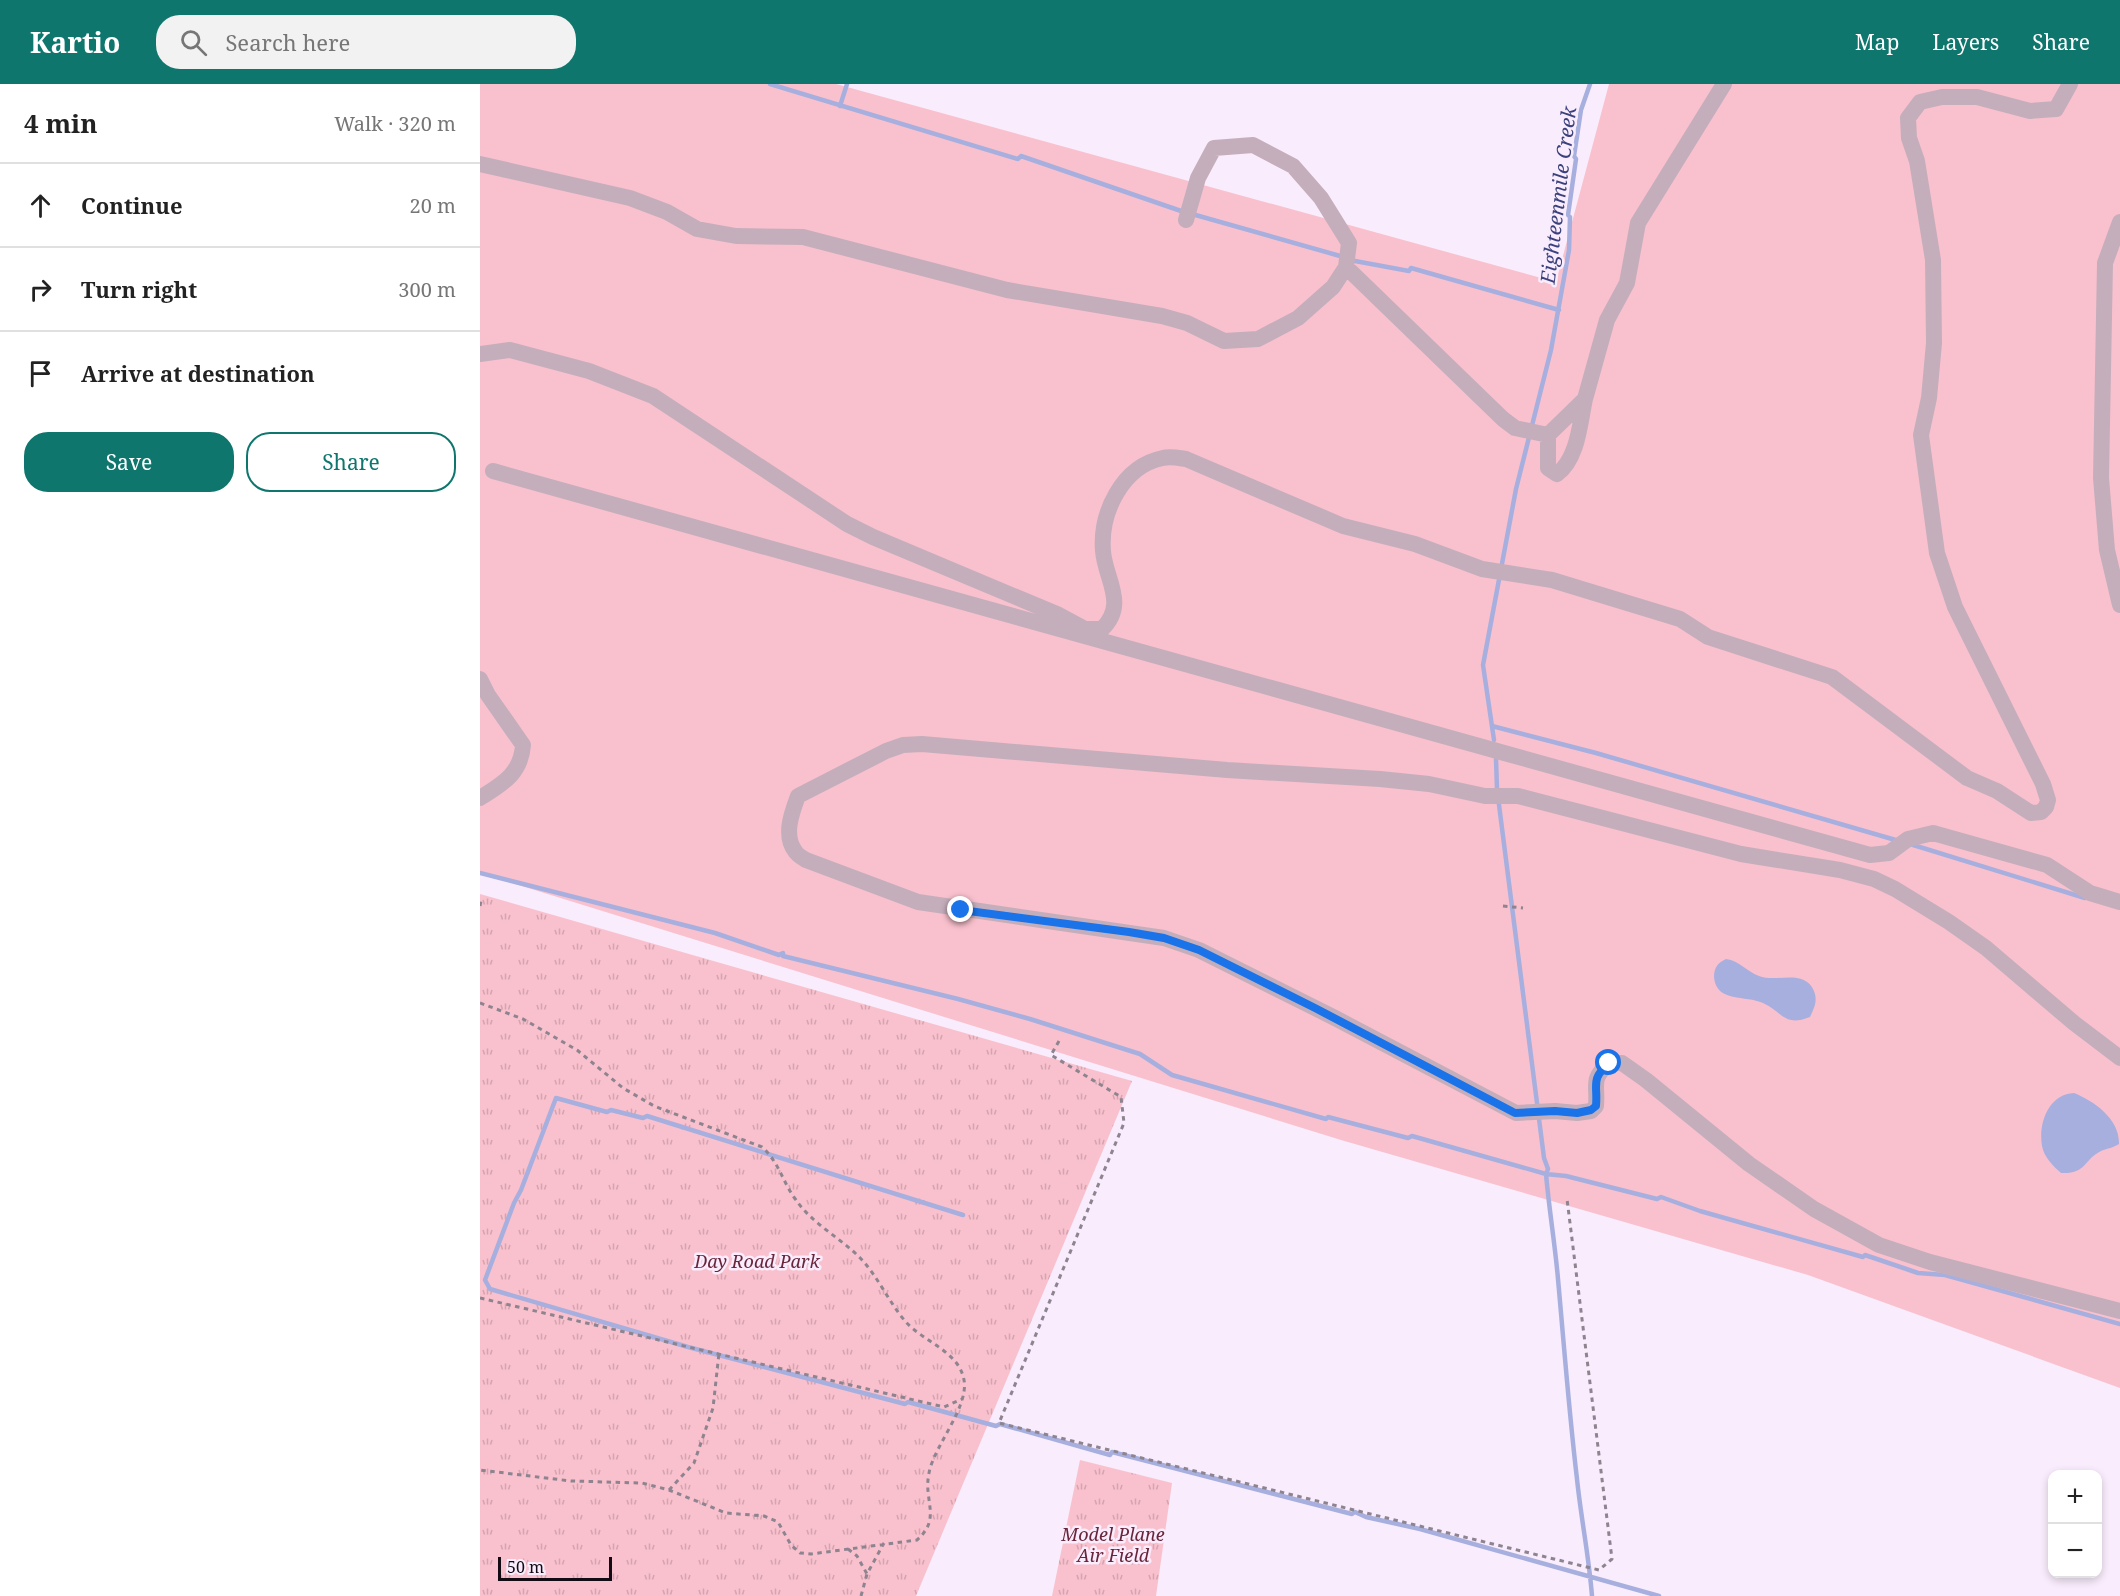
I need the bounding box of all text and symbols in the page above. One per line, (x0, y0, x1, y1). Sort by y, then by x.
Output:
search box (156, 15, 576, 69)
text: Kartio (30, 23, 120, 61)
icon: search (177, 26, 210, 59)
text: Search here (225, 27, 350, 57)
text: Map (1855, 28, 1899, 56)
text: Layers (1932, 28, 1999, 56)
text: Share (2032, 28, 2090, 56)
water label: Eighteenmile Creek (1534, 104, 1582, 286)
text: 4 min (24, 105, 98, 141)
text: Walk · 320 m (334, 110, 456, 137)
icon: ahead (24, 189, 57, 222)
text: Continue (81, 190, 183, 220)
text: 20 m (410, 192, 456, 219)
icon: right (24, 273, 57, 306)
text: Turn right (81, 274, 197, 304)
text: 300 m (398, 276, 456, 303)
icon: arrive (24, 357, 57, 390)
text: Arrive at destination (81, 358, 315, 388)
button: Save (24, 432, 234, 492)
button: Share (246, 432, 456, 492)
route end (947, 896, 973, 922)
route start (1595, 1049, 1621, 1075)
park label: Day Road Park (693, 1249, 820, 1273)
map controls (2048, 1470, 2102, 1578)
button: + (2048, 1470, 2102, 1524)
park label: Model Plane Air Field (1060, 1522, 1165, 1567)
button: − (2048, 1524, 2102, 1578)
scale bar (498, 1554, 612, 1582)
text: 50 m (507, 1556, 544, 1578)

